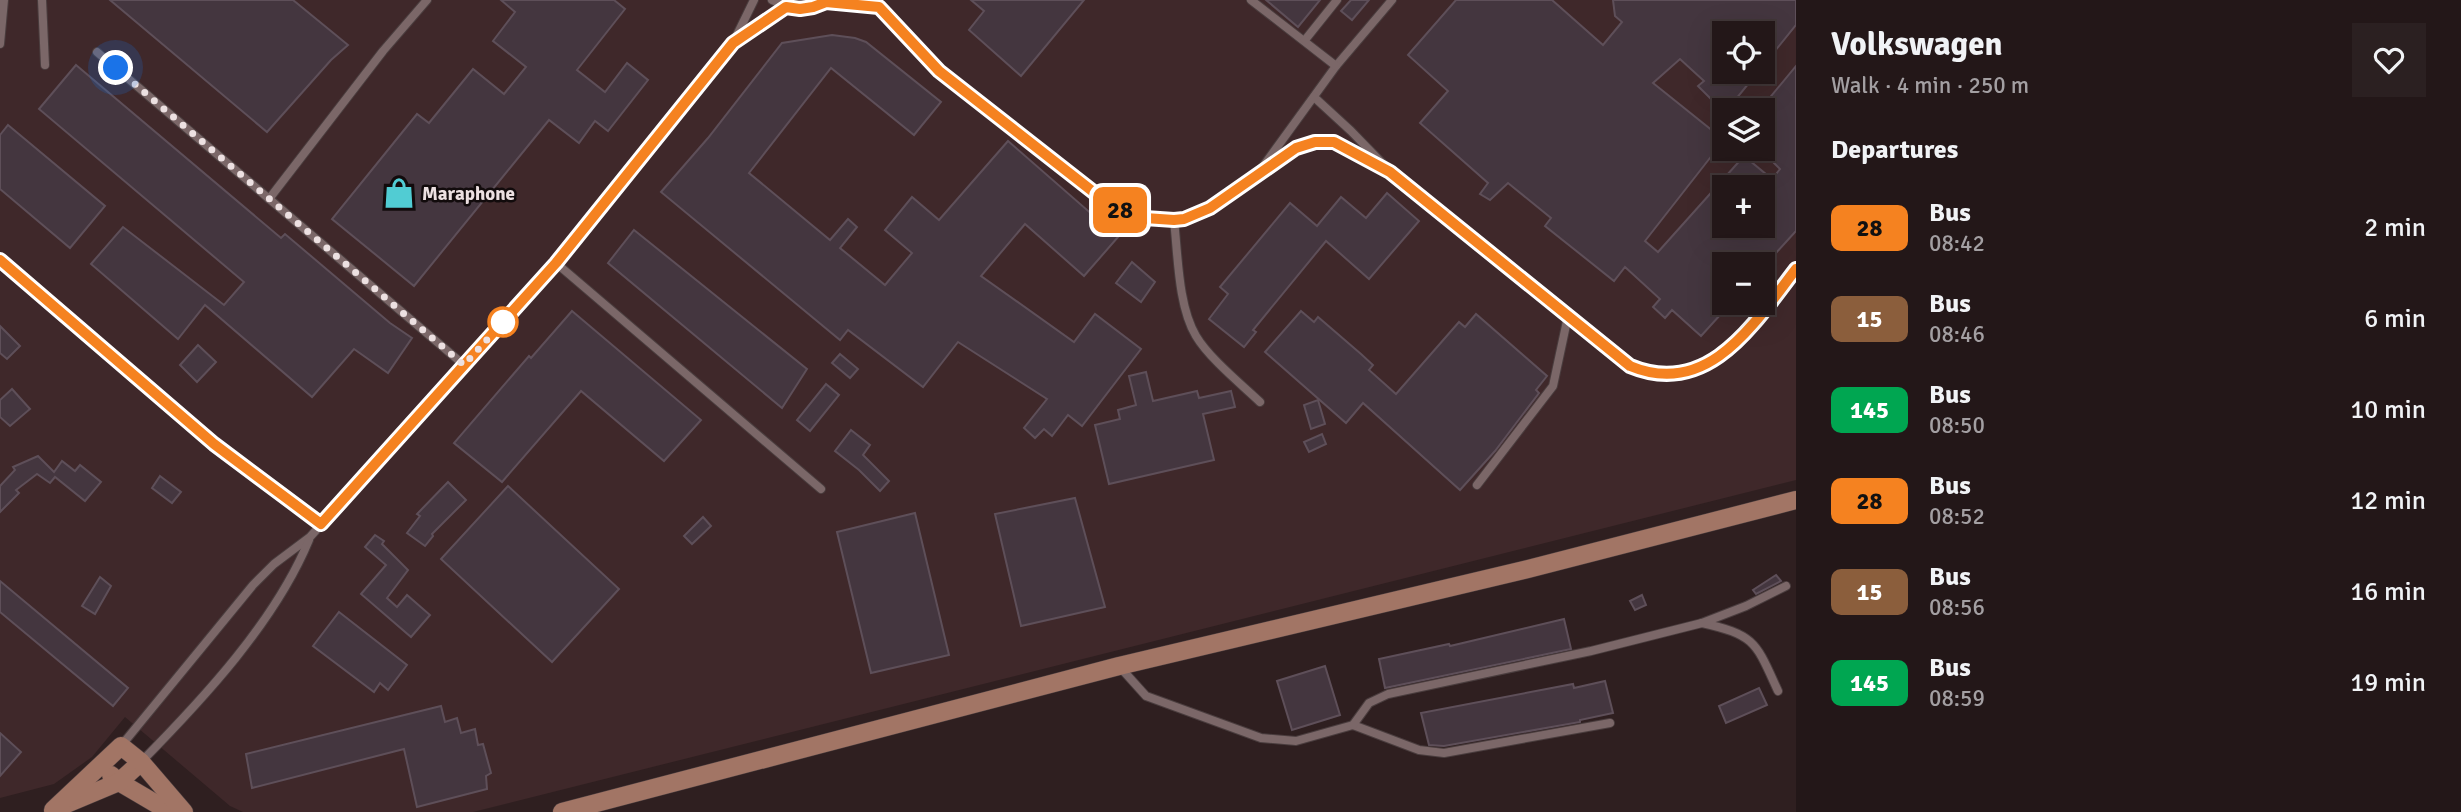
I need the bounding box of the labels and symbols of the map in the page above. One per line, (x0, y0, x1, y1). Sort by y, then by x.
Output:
your location (98, 50, 133, 85)
shop icon: Maraphone (382, 176, 416, 210)
place label: Maraphone (422, 182, 515, 206)
line badge: 28 (1088, 187, 1152, 233)
unlabelled marker (488, 307, 518, 337)

